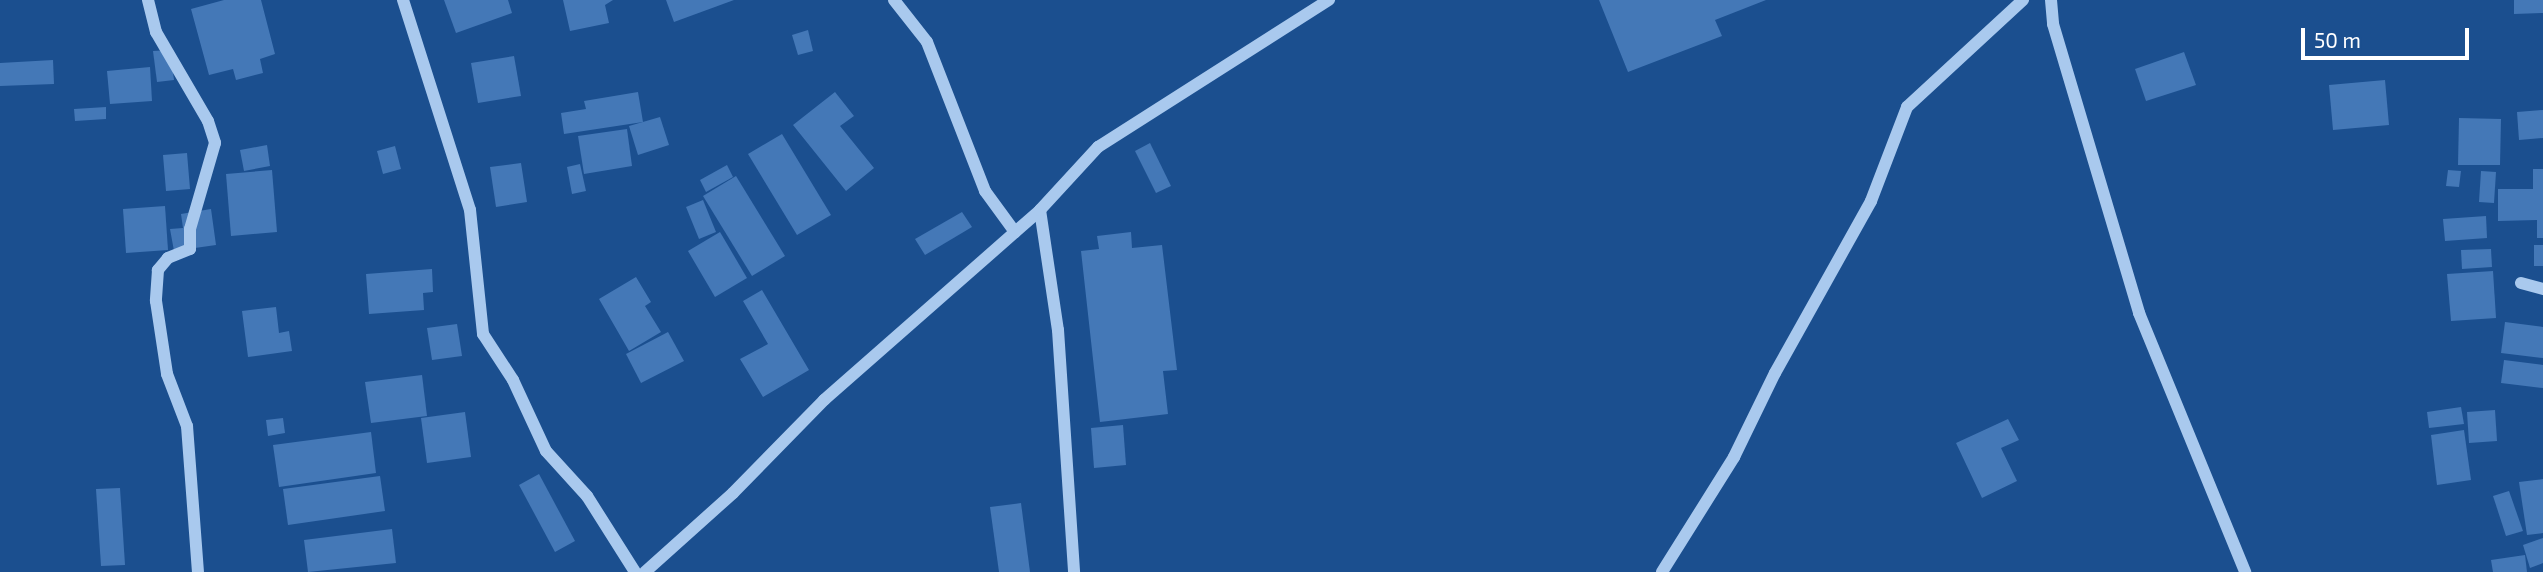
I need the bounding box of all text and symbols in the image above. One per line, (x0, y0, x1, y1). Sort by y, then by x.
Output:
scale bar (2305, 14, 2473, 58)
text: 50 m (2314, 27, 2361, 52)

